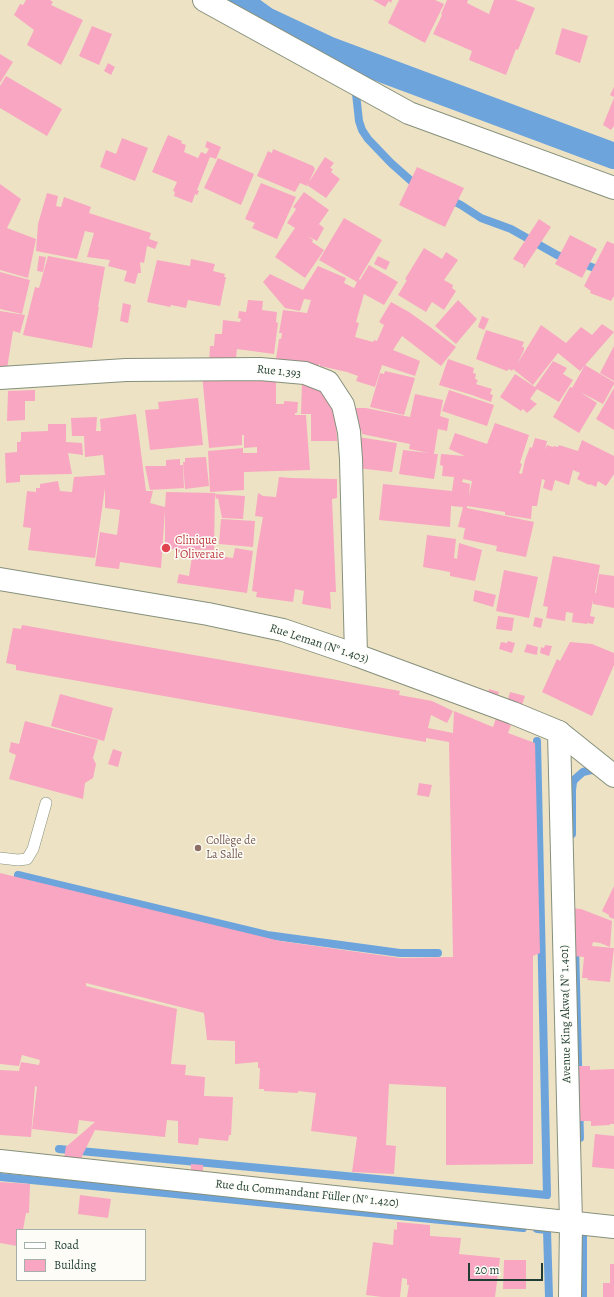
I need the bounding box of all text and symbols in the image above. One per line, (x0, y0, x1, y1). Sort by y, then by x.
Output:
street label: Rue 1.393 (256, 363, 302, 381)
place label: Clinique l'Oliveraie (175, 534, 224, 562)
marker: Clinique l'Oliveraie (160, 542, 172, 554)
street label: Rue Leman (N° 1.403) (268, 621, 370, 667)
place label: Collège de La Salle (206, 834, 256, 862)
marker: Collège de La Salle (193, 843, 203, 853)
street label: Avenue King Akwa( N° 1.401) (558, 945, 574, 1083)
street label: Rue du Commandant Füller (N° 1.420) (215, 1177, 399, 1211)
legend (16, 1229, 146, 1281)
text: Road (54, 1237, 79, 1253)
scale bar (470, 1255, 545, 1281)
text: Building (54, 1257, 96, 1273)
text: 20 m (475, 1262, 499, 1278)

